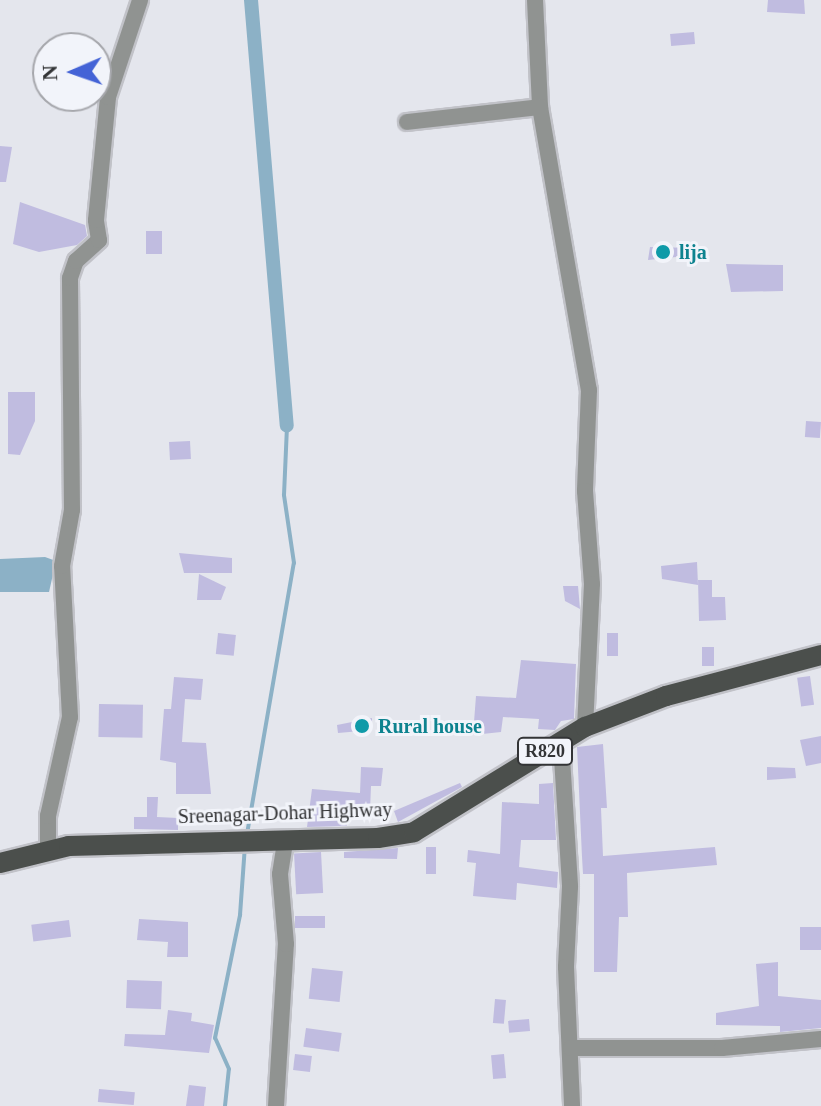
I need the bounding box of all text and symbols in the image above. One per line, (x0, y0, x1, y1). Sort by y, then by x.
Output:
north arrow (32, 32, 112, 112)
text: N (37, 64, 62, 81)
place label: lija (679, 240, 707, 264)
marker: lija (654, 243, 672, 261)
place label: Rural house (378, 714, 482, 738)
marker: Rural house (353, 717, 371, 735)
road number: R820 (517, 737, 573, 765)
street label: Sreenagar-Dohar Highway (177, 797, 393, 829)

